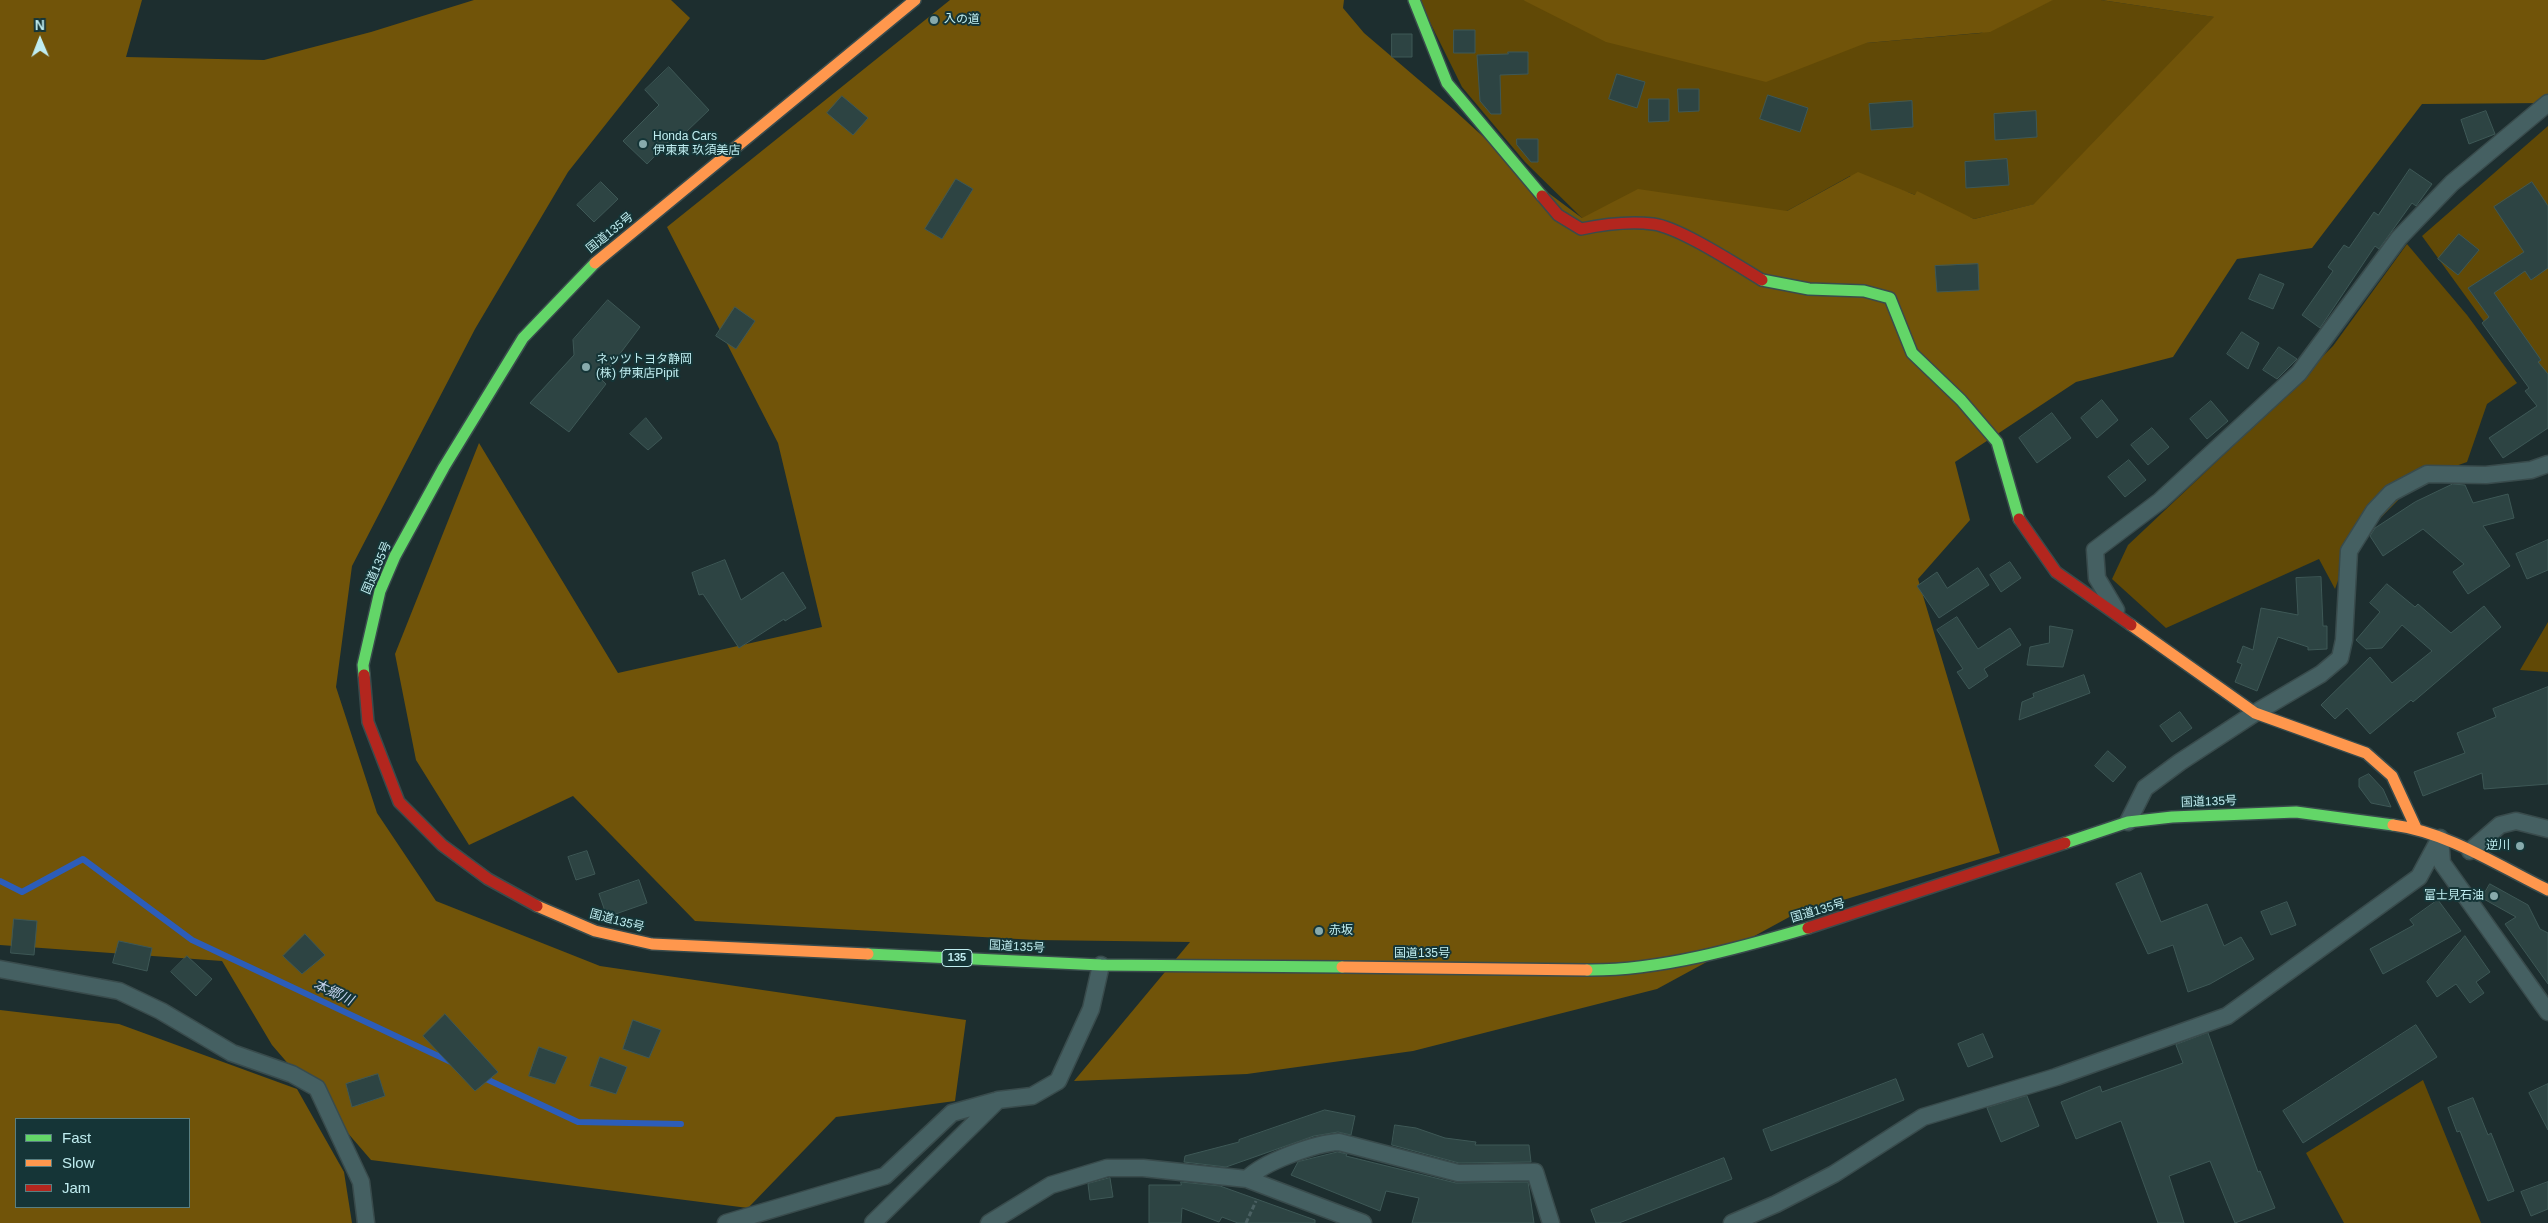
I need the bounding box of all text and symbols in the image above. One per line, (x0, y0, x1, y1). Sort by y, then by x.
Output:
place label: 入の道 (944, 13, 980, 27)
marker: 入の道 (928, 14, 940, 26)
north arrow (15, 15, 65, 65)
text: N (35, 17, 45, 33)
place label: Honda Cars 伊東東 玖須美店 (653, 130, 740, 158)
marker: Honda Cars 伊東東 玖須美店 (637, 138, 649, 150)
street label: 国道135号 (584, 210, 636, 256)
place label: ネッツトヨタ静岡 (株) 伊東店Pipit (596, 353, 692, 381)
marker: ネッツトヨタ静岡 (株) 伊東店Pipit (580, 361, 592, 373)
street label: 国道135号 (359, 539, 395, 597)
street label: 国道135号 (2181, 794, 2237, 810)
place label: 逆川 (2486, 839, 2510, 853)
marker: 逆川 (2514, 840, 2526, 852)
place label: 富士見石油 (2424, 889, 2484, 903)
marker: 富士見石油 (2488, 890, 2500, 902)
street label: 国道135号 (1789, 896, 1847, 926)
street label: 国道135号 (588, 907, 646, 935)
place label: 赤坂 (1329, 924, 1353, 938)
marker: 赤坂 (1313, 925, 1325, 937)
street label: 国道135号 (989, 938, 1045, 956)
street label: 国道135号 (1394, 947, 1450, 961)
road number: 135 (942, 950, 972, 966)
water label: 本郷川 (310, 977, 356, 1009)
legend (15, 1118, 190, 1208)
text: Fast (62, 1129, 91, 1146)
text: Slow (62, 1154, 95, 1171)
text: Jam (62, 1179, 90, 1196)

